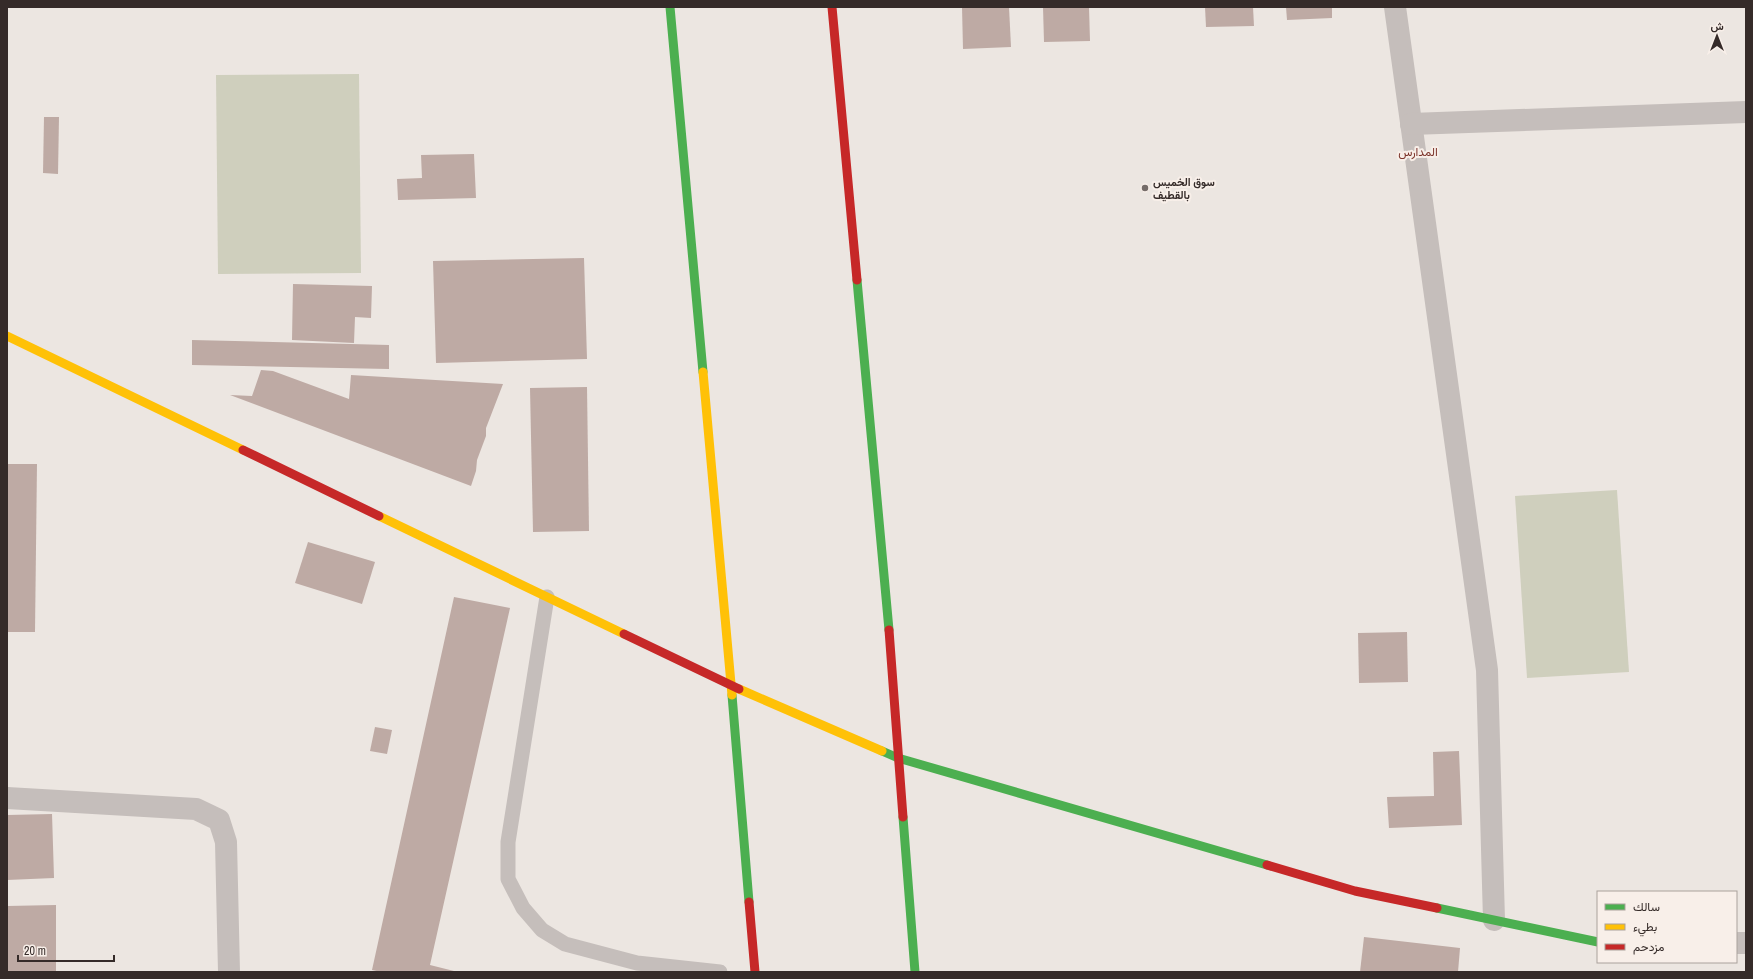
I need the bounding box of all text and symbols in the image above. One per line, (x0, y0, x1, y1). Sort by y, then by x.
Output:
north arrow (1697, 16, 1737, 56)
text: ش (1710, 19, 1724, 33)
district label: المدارس (1398, 144, 1438, 160)
place label: سوق الخميس بالقطيف (1153, 175, 1215, 202)
marker: سوق الخميس بالقطيف (1140, 183, 1150, 193)
legend (1597, 891, 1737, 963)
text: سالك (1633, 899, 1660, 915)
text: بطيء (1633, 919, 1657, 937)
scale bar (18, 937, 114, 963)
text: مزدحم (1633, 939, 1664, 955)
text: 20 m (24, 943, 46, 959)

